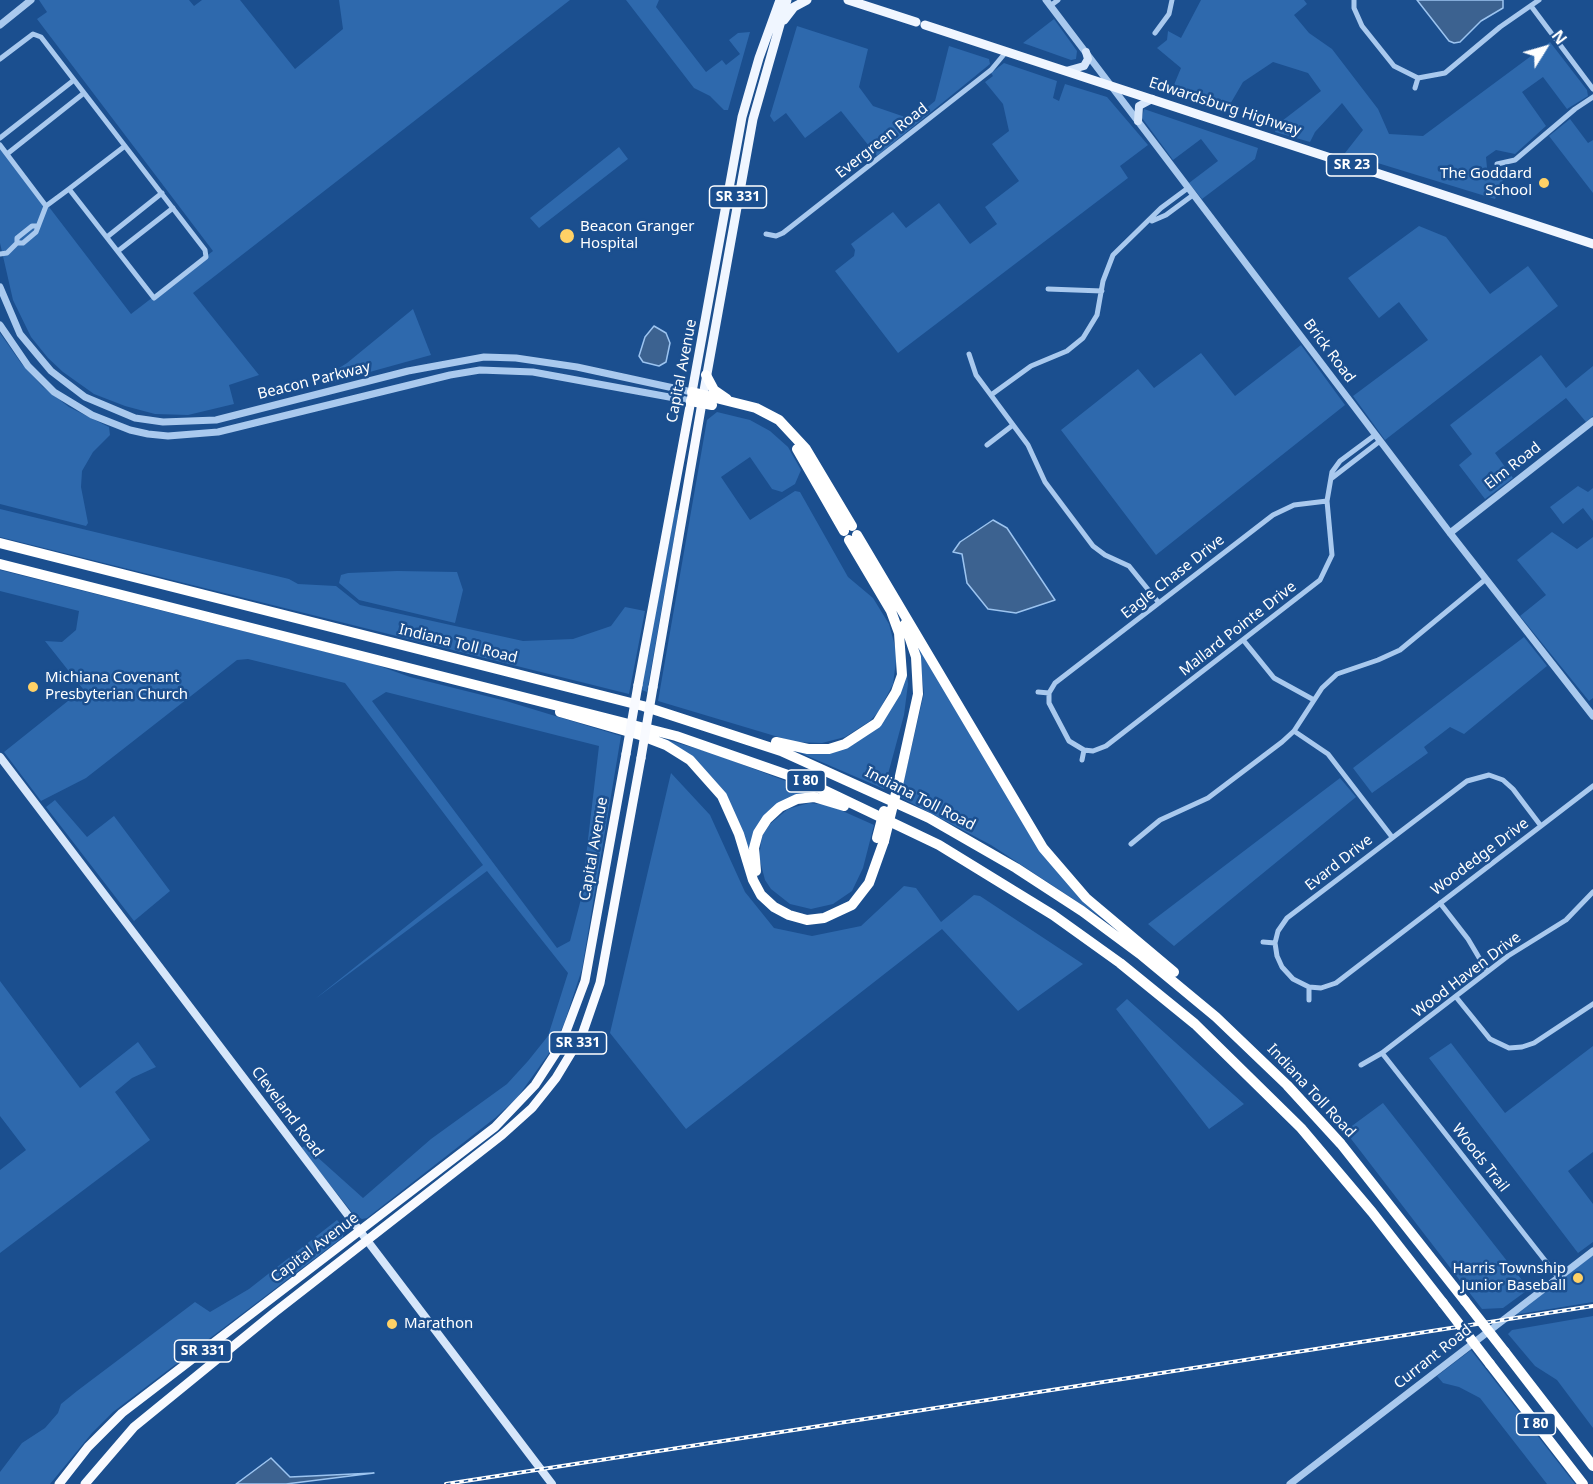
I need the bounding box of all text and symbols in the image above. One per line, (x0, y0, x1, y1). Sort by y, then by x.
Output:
north arrow (1515, 18, 1575, 78)
text: N (1547, 25, 1572, 49)
street label: Edwardsburg Highway (1147, 74, 1303, 140)
street label: Evergreen Road (832, 100, 932, 182)
road number: SR 23 (1326, 154, 1378, 176)
place label: The Goddard School (1440, 165, 1532, 200)
marker: The Goddard School (1537, 176, 1551, 190)
road number: SR 331 (710, 186, 766, 208)
place label: Beacon Granger Hospital (580, 218, 694, 253)
marker: Beacon Granger Hospital (558, 227, 576, 245)
street label: Brick Road (1299, 316, 1359, 386)
street label: Capital Avenue (663, 318, 701, 424)
street label: Beacon Parkway (256, 358, 372, 404)
street label: Elm Road (1481, 439, 1545, 493)
street label: Eagle Chase Drive (1118, 531, 1228, 623)
street label: Mallard Pointe Drive (1176, 578, 1300, 680)
street label: Indiana Toll Road (397, 621, 519, 667)
place label: Michiana Covenant Presbyterian Church (45, 669, 188, 704)
marker: Michiana Covenant Presbyterian Church (26, 680, 40, 694)
street label: Indiana Toll Road (862, 763, 978, 835)
road number: I 80 (786, 770, 826, 792)
street label: Capital Avenue (576, 796, 612, 902)
street label: Woodedge Drive (1428, 814, 1532, 900)
street label: Evard Drive (1302, 831, 1376, 895)
street label: Wood Haven Drive (1409, 928, 1525, 1022)
road number: SR 331 (550, 1032, 606, 1054)
street label: Indiana Toll Road (1263, 1040, 1359, 1142)
street label: Cleveland Road (247, 1063, 327, 1161)
street label: Woods Trail (1448, 1120, 1512, 1196)
street label: Capital Avenue (268, 1209, 362, 1287)
place label: Harris Township Junior Baseball (1452, 1260, 1566, 1295)
marker: Harris Township Junior Baseball (1571, 1271, 1585, 1285)
place label: Marathon (404, 1315, 473, 1333)
marker: Marathon (385, 1317, 399, 1331)
street label: Currant Road (1390, 1321, 1476, 1393)
road number: SR 331 (174, 1340, 232, 1362)
road number: I 80 (1516, 1413, 1556, 1435)

